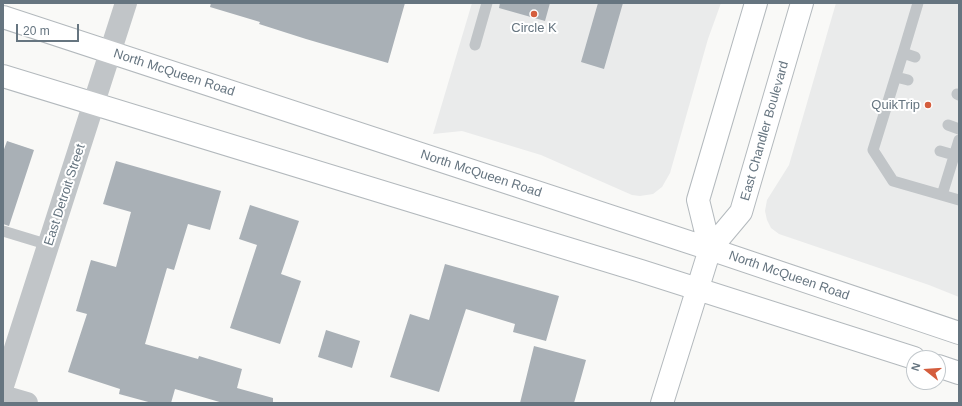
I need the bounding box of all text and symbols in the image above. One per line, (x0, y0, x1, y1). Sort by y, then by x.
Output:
marker: Circle K (529, 9, 539, 19)
scale bar (18, 16, 81, 42)
place label: Circle K (511, 20, 557, 36)
text: 20 m (23, 24, 50, 38)
street label: North McQueen Road (111, 46, 237, 100)
street label: East Chandler Boulevard (738, 59, 792, 203)
place label: QuikTrip (871, 97, 920, 113)
marker: QuikTrip (923, 100, 933, 110)
street label: East Detroit Street (41, 142, 89, 248)
street label: North McQueen Road (418, 147, 544, 201)
street label: North McQueen Road (727, 248, 851, 304)
north arrow (906, 350, 946, 390)
text: N (909, 361, 922, 372)

